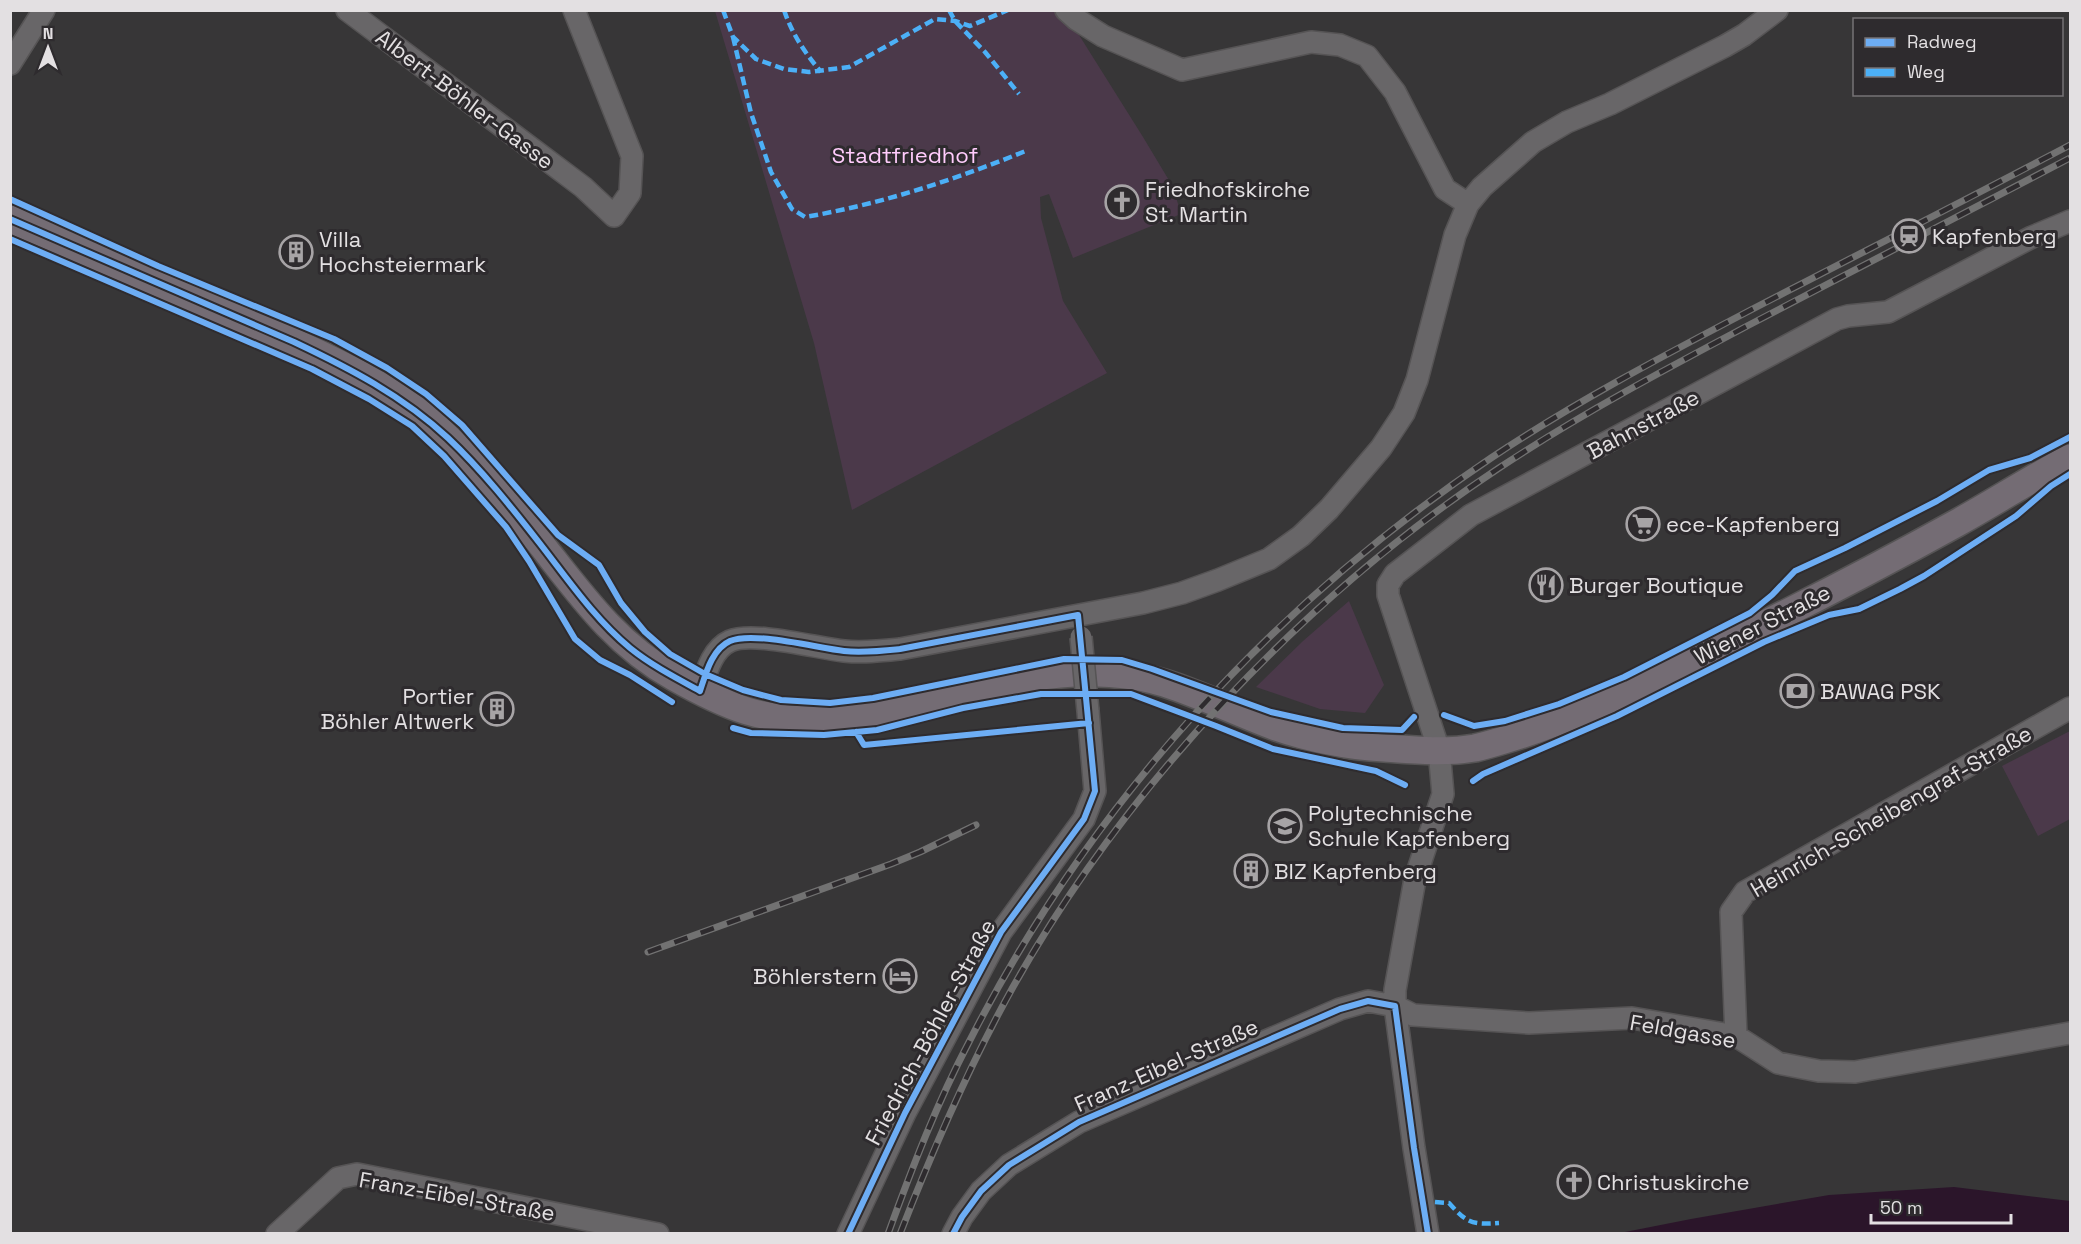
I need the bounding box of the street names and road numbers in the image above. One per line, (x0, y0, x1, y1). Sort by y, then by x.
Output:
street label: Albert-Böhler-Gasse (370, 23, 560, 175)
street label: Bahnstraße (1582, 383, 1704, 465)
street label: Wiener Straße (1689, 578, 1835, 670)
street label: Heinrich-Scheibengraf-Straße (1745, 719, 2037, 903)
street label: Friedrich-Böhler-Straße (858, 914, 1002, 1150)
street label: Feldgasse (1628, 1008, 1738, 1054)
street label: Franz-Eibel-Straße (1070, 1012, 1262, 1118)
street label: Franz-Eibel-Straße (357, 1165, 557, 1227)

